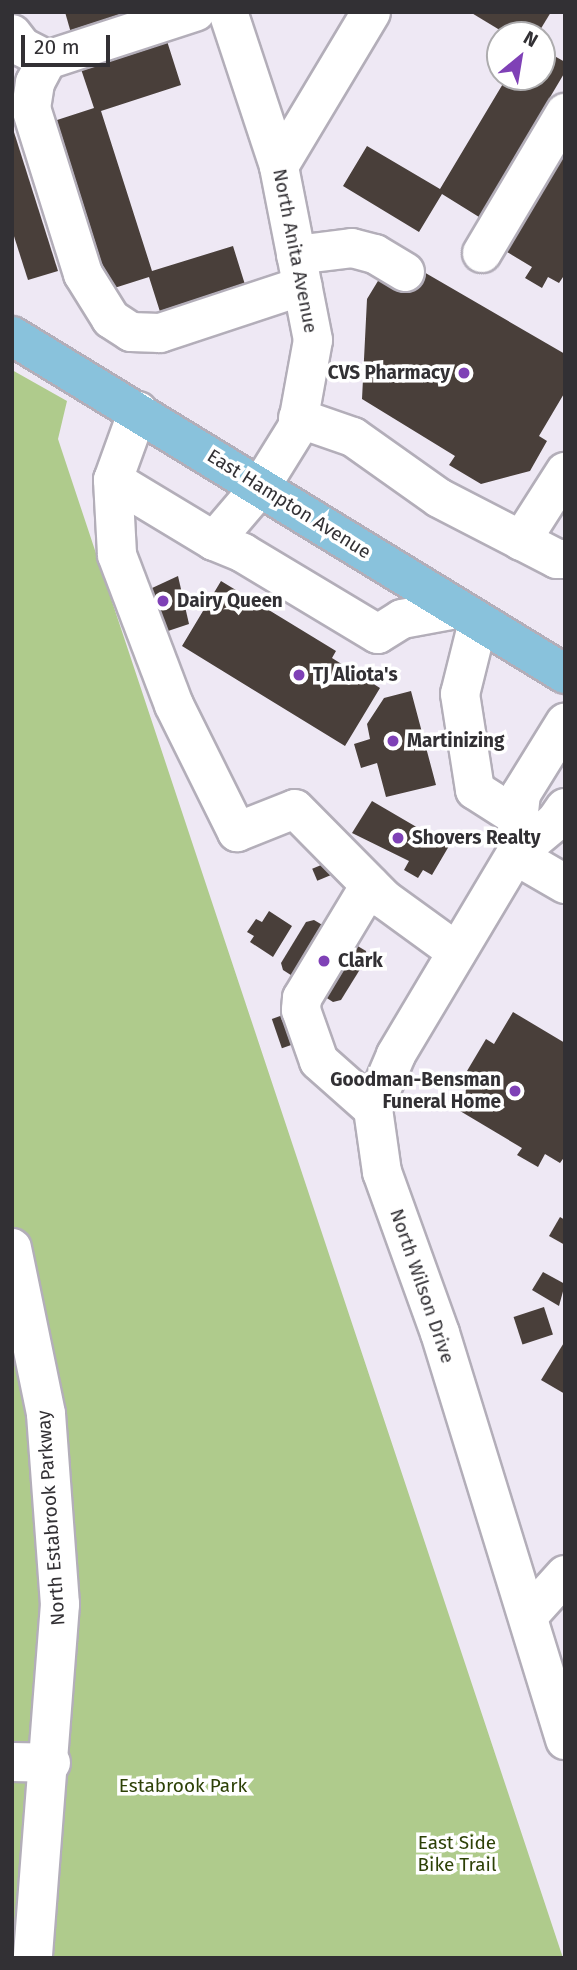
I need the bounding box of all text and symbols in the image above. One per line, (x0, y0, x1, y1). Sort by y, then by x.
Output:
scale bar (24, 21, 114, 65)
north arrow (486, 21, 556, 91)
text: N (520, 26, 542, 52)
text: 20 m (34, 34, 80, 60)
street label: North Anita Avenue (268, 167, 322, 335)
place label: CVS Pharmacy (328, 362, 450, 384)
marker: CVS Pharmacy (456, 365, 472, 381)
street label: East Hampton Avenue (203, 444, 375, 564)
place label: Dairy Queen (177, 590, 283, 612)
marker: Dairy Queen (155, 593, 171, 609)
place label: TJ Aliota's (313, 664, 398, 686)
marker: TJ Aliota's (291, 667, 307, 683)
place label: Martinizing (407, 730, 504, 752)
marker: Martinizing (385, 733, 401, 749)
place label: Shovers Realty (412, 827, 541, 849)
marker: Shovers Realty (390, 830, 406, 846)
place label: Clark (338, 950, 383, 972)
marker: Clark (316, 953, 332, 969)
place label: Goodman-Bensman Funeral Home (330, 1069, 501, 1113)
marker: Goodman-Bensman Funeral Home (507, 1083, 523, 1099)
street label: North Wilson Drive (385, 1206, 459, 1366)
street label: North Estabrook Parkway (32, 1410, 70, 1626)
park label: Estabrook Park (119, 1775, 247, 1797)
park label: East Side Bike Trail (417, 1832, 497, 1876)

